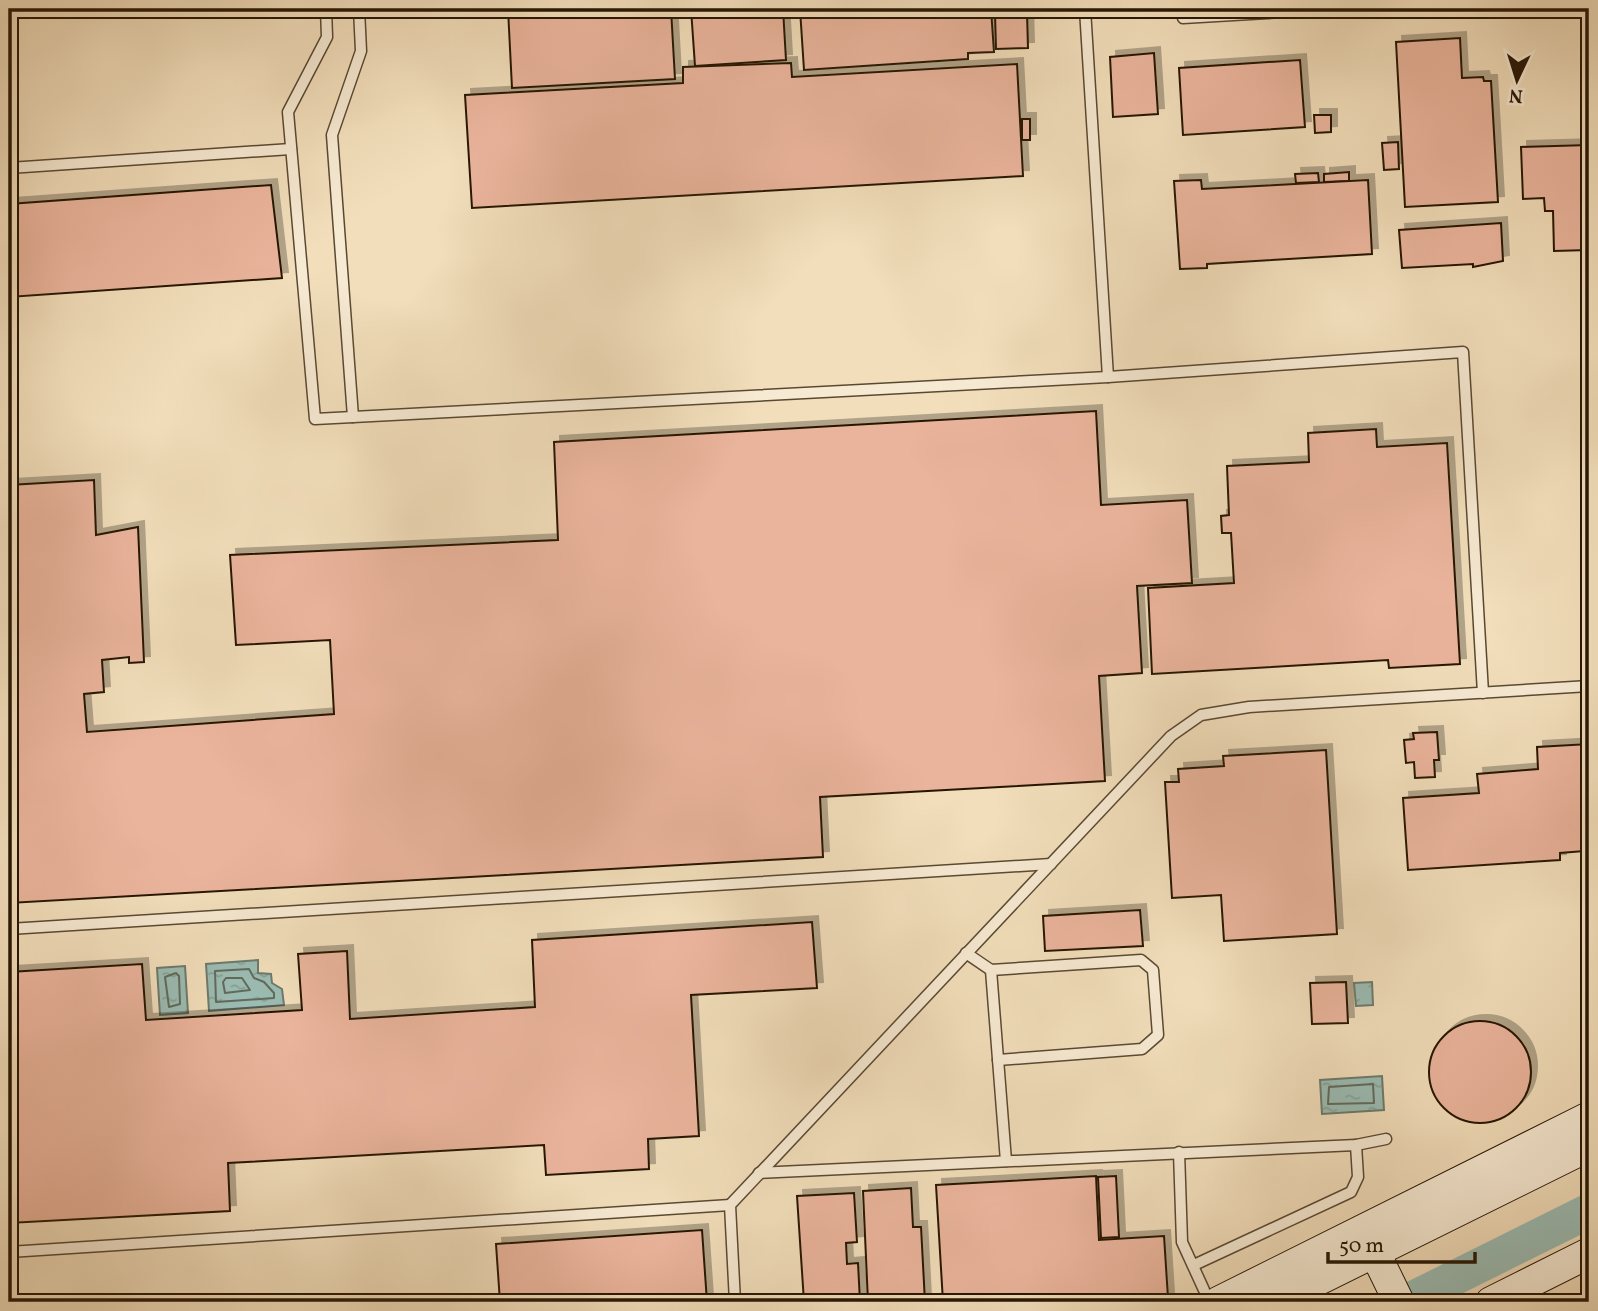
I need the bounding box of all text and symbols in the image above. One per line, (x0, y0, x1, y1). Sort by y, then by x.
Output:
north arrow (1482, 46, 1552, 116)
text: N (1508, 81, 1524, 108)
scale bar (1328, 1220, 1476, 1264)
text: 50 m (1339, 1232, 1384, 1261)

